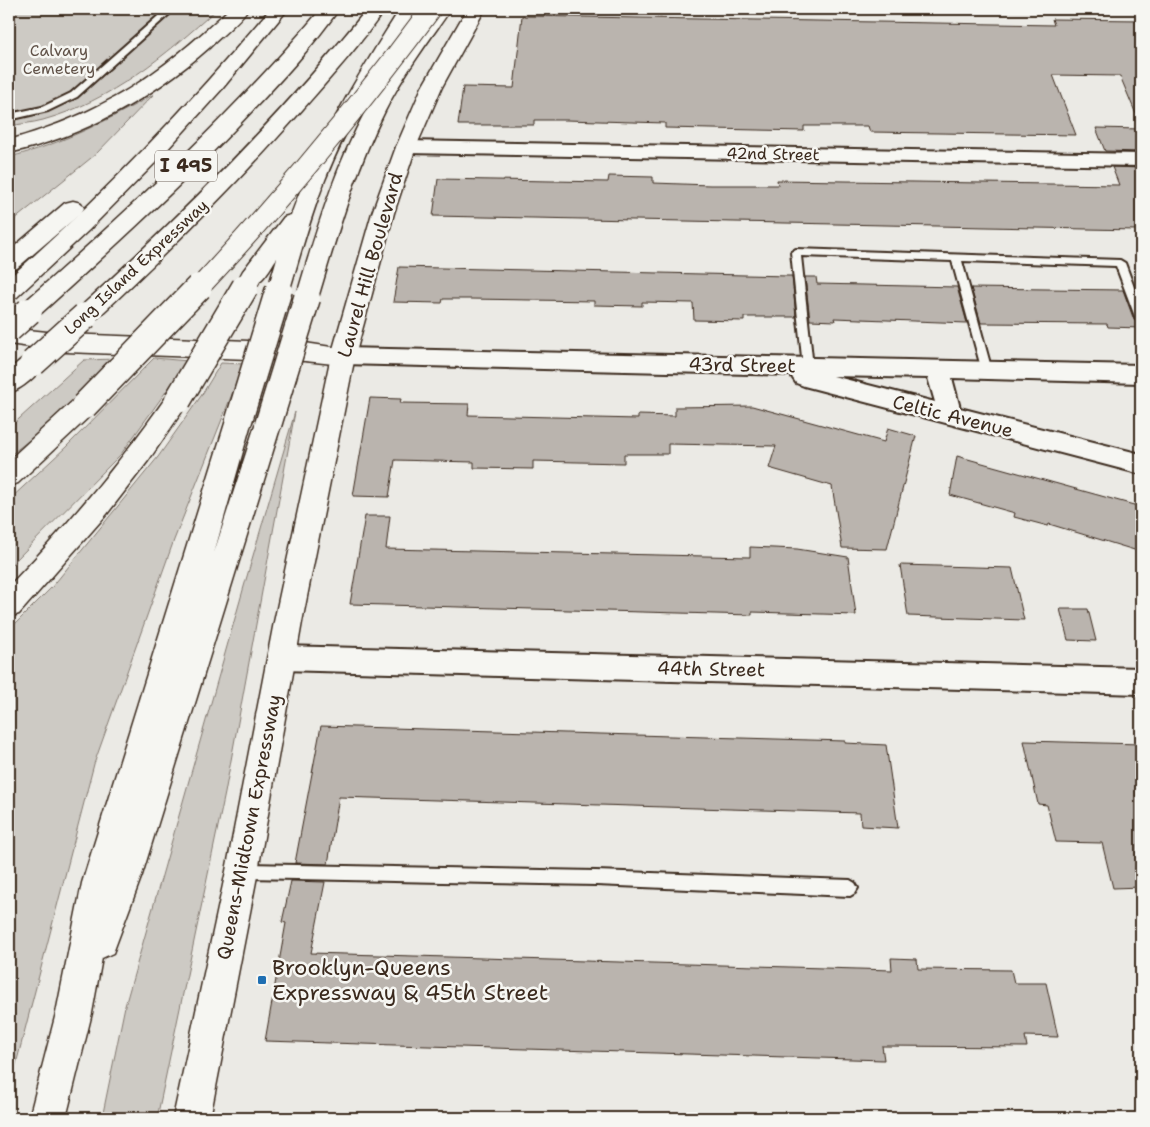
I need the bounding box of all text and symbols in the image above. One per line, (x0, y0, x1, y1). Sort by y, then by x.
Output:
park label: Calvary Cemetery (23, 40, 95, 79)
street label: 42nd Street (726, 143, 820, 165)
road number: I 495 (155, 150, 217, 182)
street label: Laurel Hill Boulevard (332, 170, 408, 360)
street label: Long Island Expressway (59, 195, 213, 339)
street label: 43rd Street (688, 352, 796, 378)
street label: Celtic Avenue (890, 389, 1016, 443)
street label: 44th Street (657, 656, 765, 682)
street label: Queens-Midtown Expressway (211, 692, 287, 962)
place label: Brooklyn-Queens Expressway & 45th Street (272, 953, 548, 1007)
marker: Brooklyn-Queens Expressway & 45th Street (256, 974, 268, 986)

